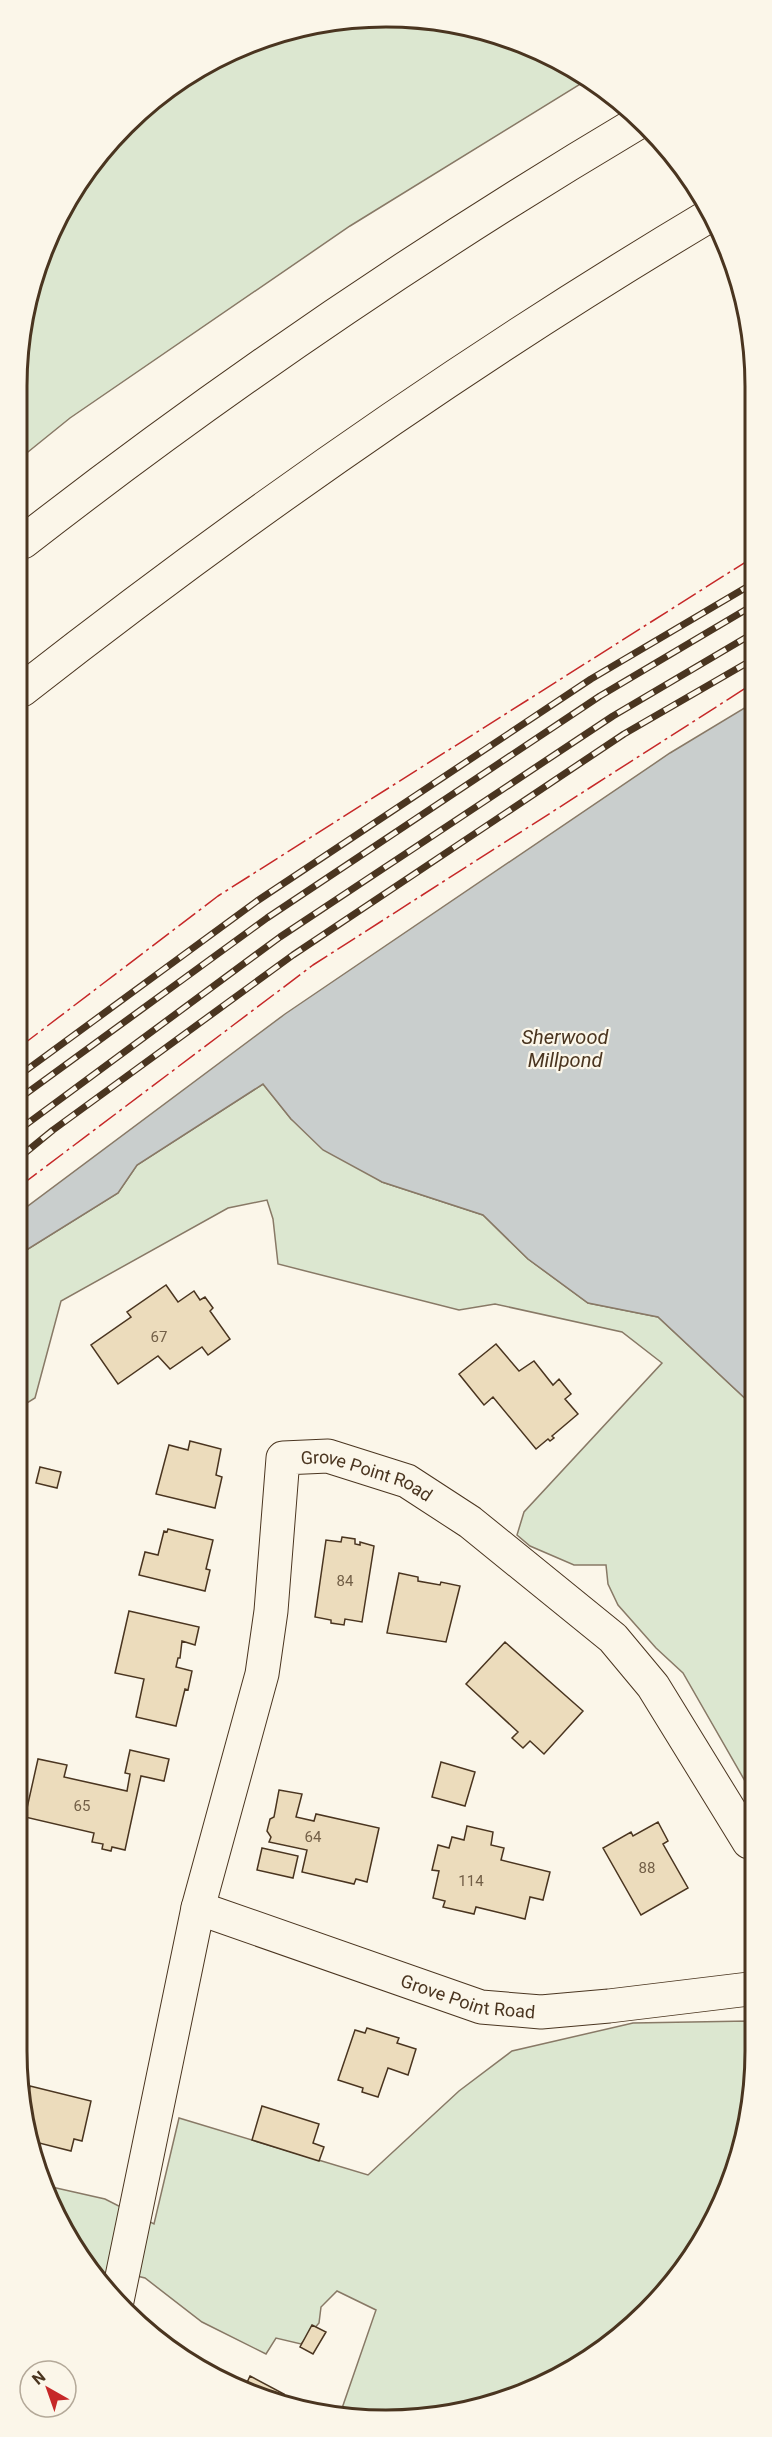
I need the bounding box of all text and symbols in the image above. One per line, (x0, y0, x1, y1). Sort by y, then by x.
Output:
water label: Sherwood Millpond (522, 1025, 610, 1072)
house number: 67 (151, 1328, 167, 1346)
street label: Grove Point Road (300, 1445, 437, 1505)
house number: 84 (337, 1572, 354, 1590)
house number: 65 (74, 1797, 90, 1815)
house number: 64 (305, 1828, 322, 1846)
house number: 88 (639, 1859, 655, 1877)
house number: 114 (458, 1872, 484, 1890)
street label: Grove Point Road (398, 1969, 536, 2022)
north arrow (18, 2359, 78, 2419)
text: N (28, 2367, 49, 2389)

